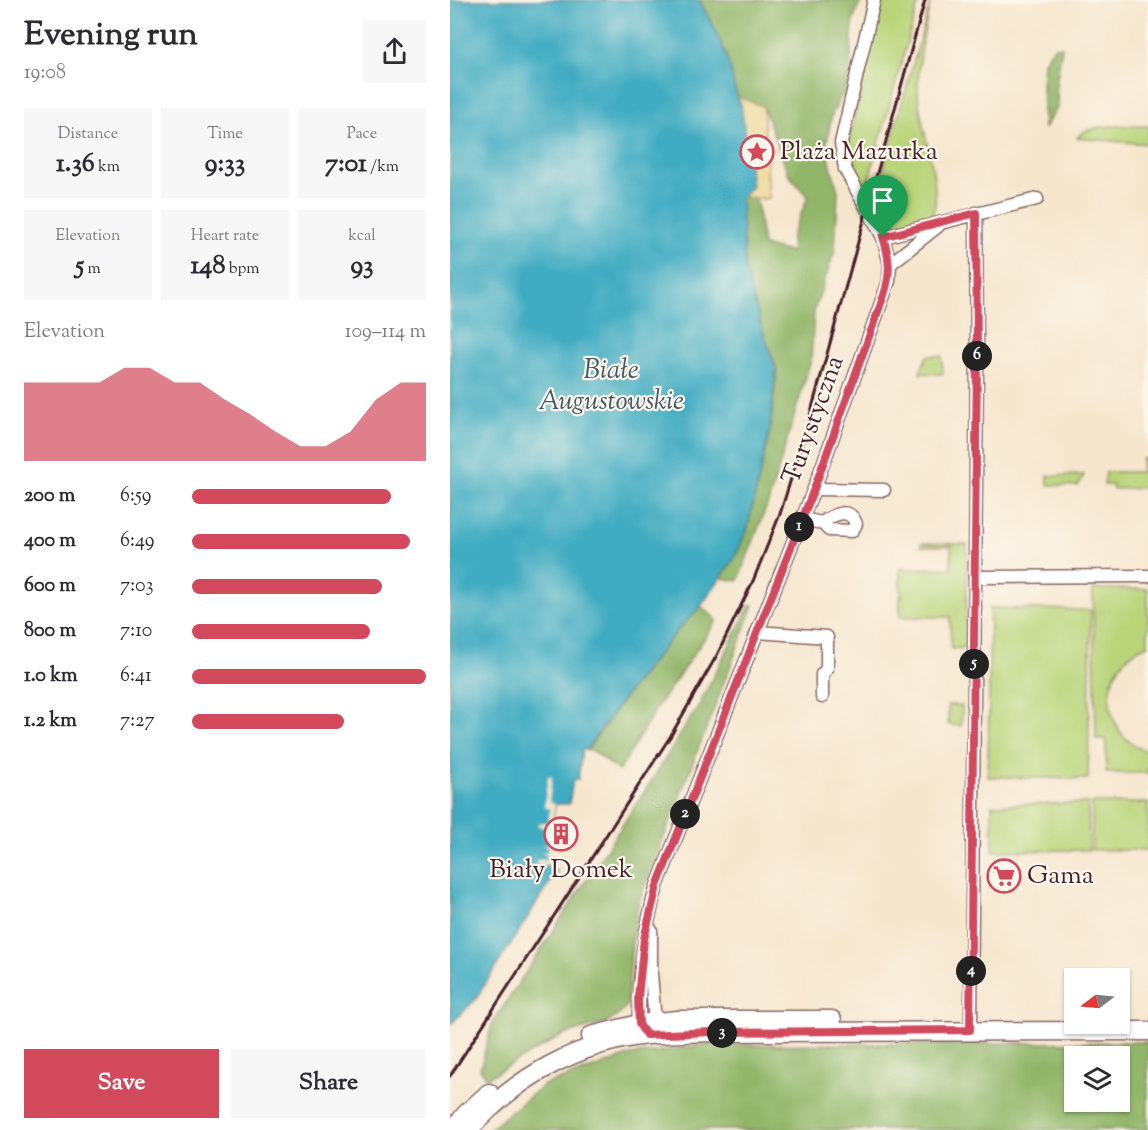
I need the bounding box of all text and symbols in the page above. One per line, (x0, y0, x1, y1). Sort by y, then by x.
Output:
text: Evening run (24, 12, 198, 60)
button: share (363, 20, 426, 83)
text: 19:08 (24, 59, 66, 88)
text: Distance (58, 123, 118, 146)
text: Time (207, 123, 243, 146)
text: Pace (347, 123, 377, 146)
place icon: Plaża Mazurka (739, 134, 775, 170)
place label: Plaża Mazurka (780, 134, 938, 171)
text: 1.36 (56, 146, 95, 183)
text: 9:33 (205, 146, 245, 183)
text: 7:01 (325, 146, 367, 183)
text: km (95, 156, 120, 179)
text: /km (367, 156, 399, 179)
pin (857, 175, 908, 237)
icon: arrive (866, 184, 899, 217)
text: Elevation (56, 225, 120, 248)
text: Heart rate (191, 225, 259, 248)
text: kcal (348, 225, 376, 248)
text: 5 (75, 248, 84, 285)
text: 148 (190, 248, 225, 285)
text: 93 (350, 248, 374, 285)
text: m (84, 258, 101, 281)
text: bpm (225, 258, 260, 281)
text: Elevation (24, 318, 105, 347)
text: 109–114 m (345, 318, 426, 347)
pin: 6 (962, 341, 992, 371)
text: 6 (973, 344, 981, 367)
street label: Turystyczna (774, 351, 854, 489)
water label: Białe Augustowskie (538, 352, 684, 422)
text: 200 m (24, 482, 75, 511)
text: 6:59 (120, 482, 152, 511)
pin: 1 (784, 512, 814, 542)
text: 1 (796, 515, 802, 538)
text: 400 m (24, 527, 76, 556)
text: 6:49 (120, 527, 155, 556)
text: 600 m (24, 572, 76, 601)
text: 7:03 (120, 572, 154, 601)
text: 800 m (24, 617, 76, 646)
text: 7:10 (120, 617, 152, 646)
pin: 5 (959, 649, 989, 679)
text: 5 (971, 652, 977, 675)
text: 1.0 km (24, 662, 78, 691)
text: 6:41 (120, 662, 152, 691)
text: 1.2 km (24, 707, 77, 736)
text: 7:27 (120, 707, 155, 736)
pin: 2 (670, 799, 700, 829)
text: 2 (681, 802, 689, 825)
building icon: Biały Domek (543, 816, 579, 852)
place label: Biały Domek (489, 852, 633, 889)
supermarket icon: Gama (986, 858, 1022, 894)
place label: Gama (1027, 858, 1094, 895)
pin: 4 (956, 956, 986, 986)
text: 4 (967, 959, 975, 982)
north arrow (1064, 968, 1130, 1034)
map controls (1064, 968, 1130, 1112)
pin: 3 (707, 1018, 737, 1048)
text: 3 (719, 1021, 725, 1044)
button: layers (1064, 1046, 1130, 1112)
button: Save (24, 1049, 219, 1118)
button: Share (231, 1049, 426, 1118)

